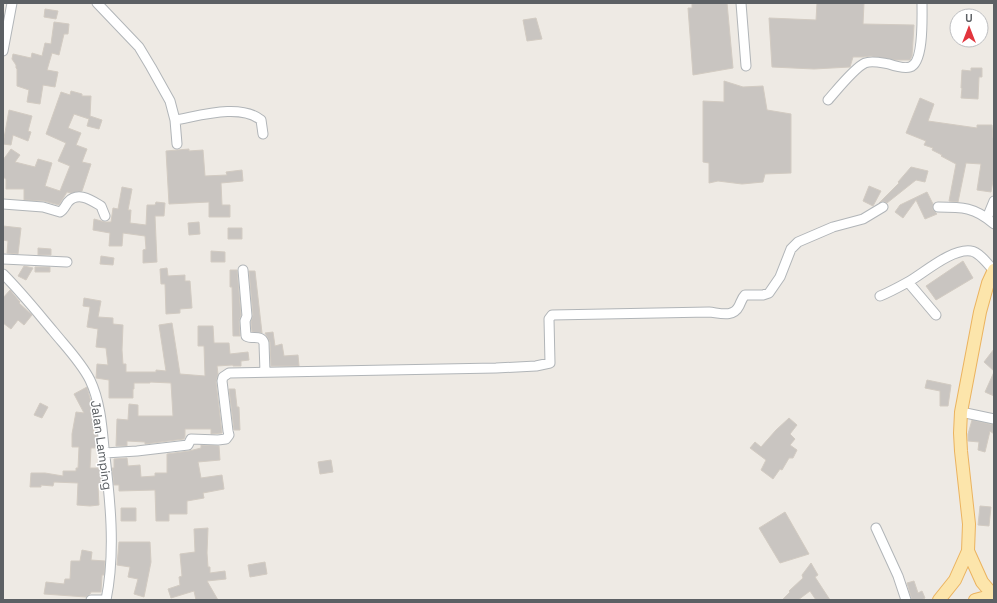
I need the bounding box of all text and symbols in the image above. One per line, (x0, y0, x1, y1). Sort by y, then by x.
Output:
north arrow (949, 8, 989, 48)
text: U (965, 11, 973, 25)
street label: Jalan Lamping (87, 399, 116, 491)

